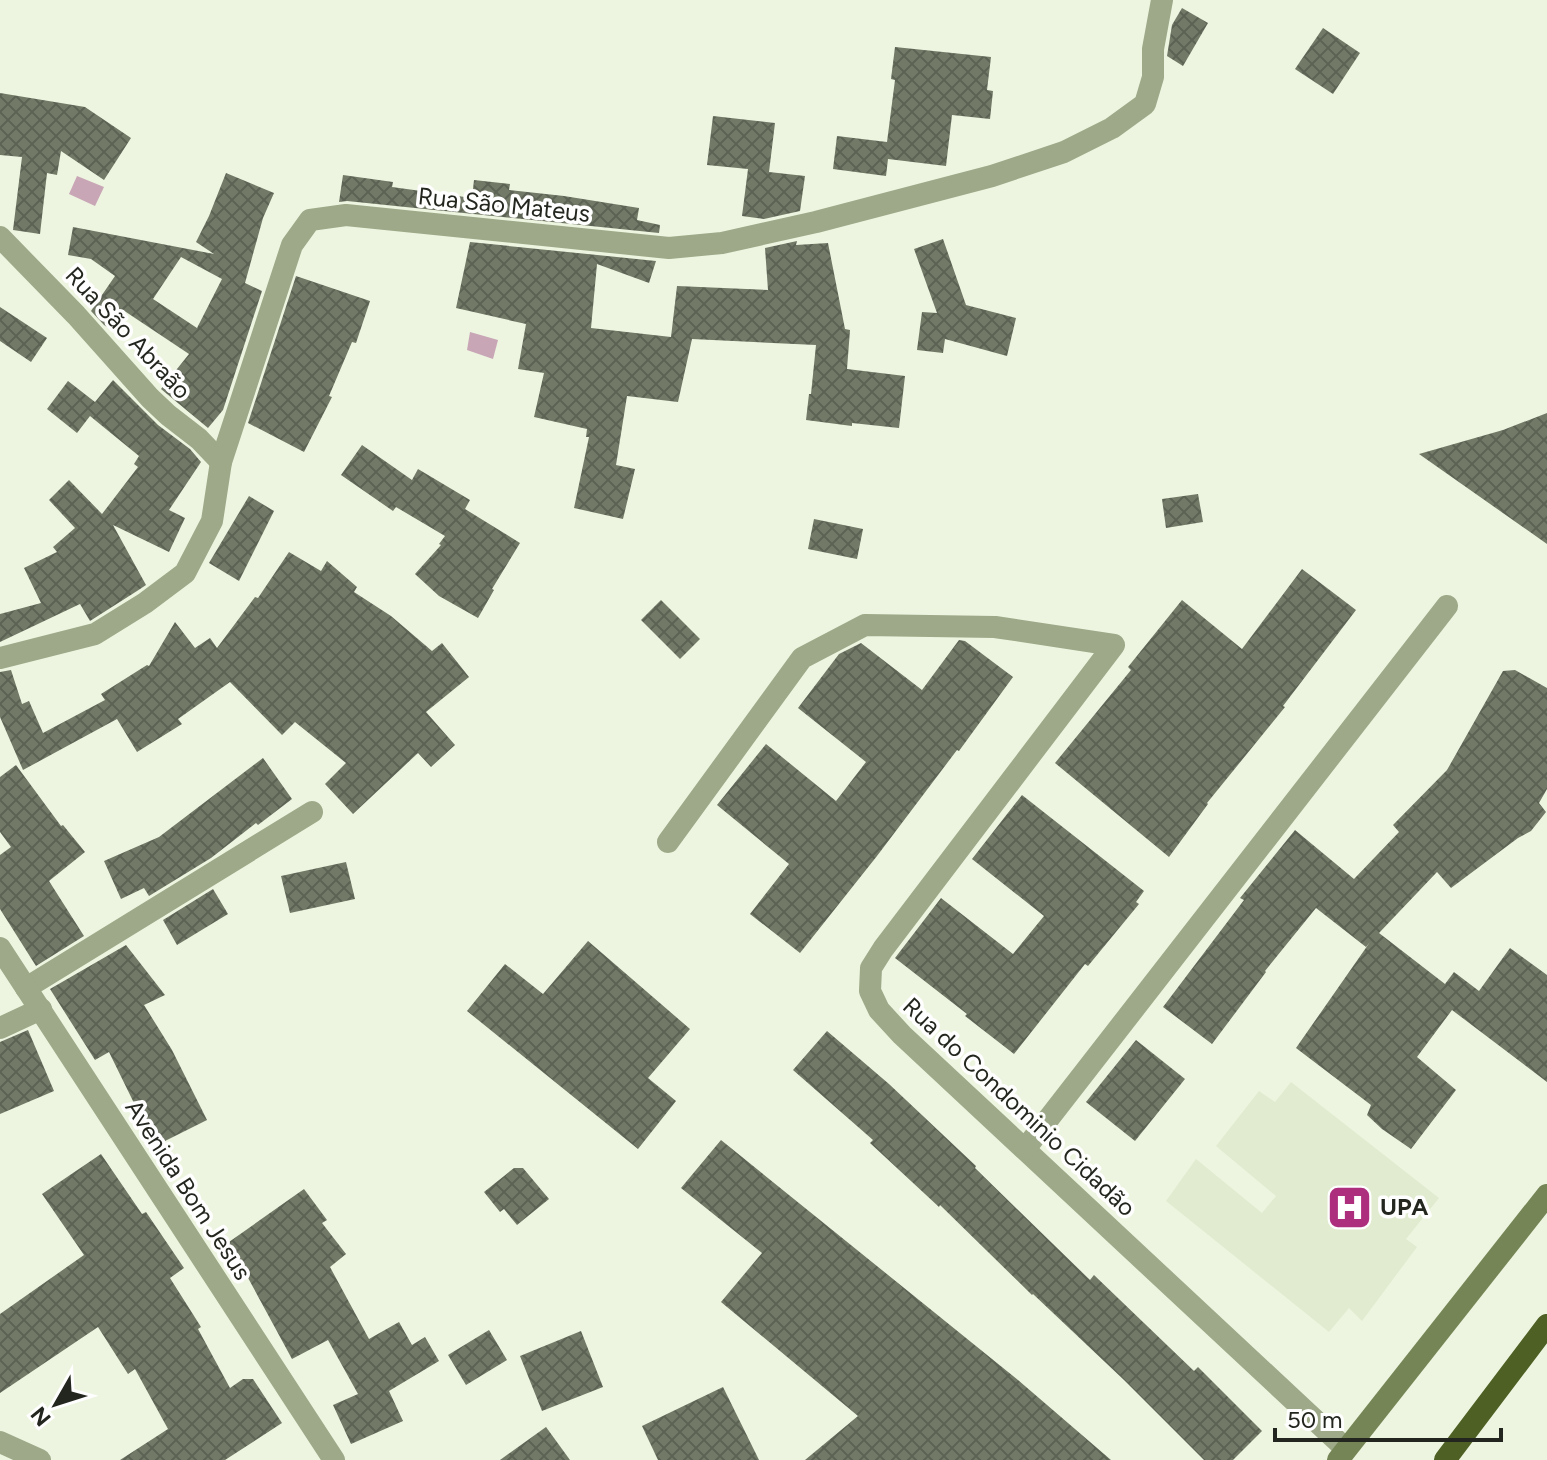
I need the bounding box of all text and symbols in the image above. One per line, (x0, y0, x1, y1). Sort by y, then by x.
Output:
street label: Rua São Mateus (417, 181, 591, 228)
street label: Rua São Abraão (60, 261, 197, 405)
street label: Rua do Condominio Cidadão (897, 991, 1142, 1222)
street label: Avenida Bom Jesus (119, 1094, 257, 1285)
hospital icon: UPA (1325, 1183, 1373, 1231)
place label: UPA (1380, 1192, 1429, 1221)
north arrow (16, 1364, 96, 1444)
scale bar (1275, 1392, 1501, 1442)
text: N (25, 1401, 57, 1431)
text: 50 m (1287, 1405, 1343, 1434)

